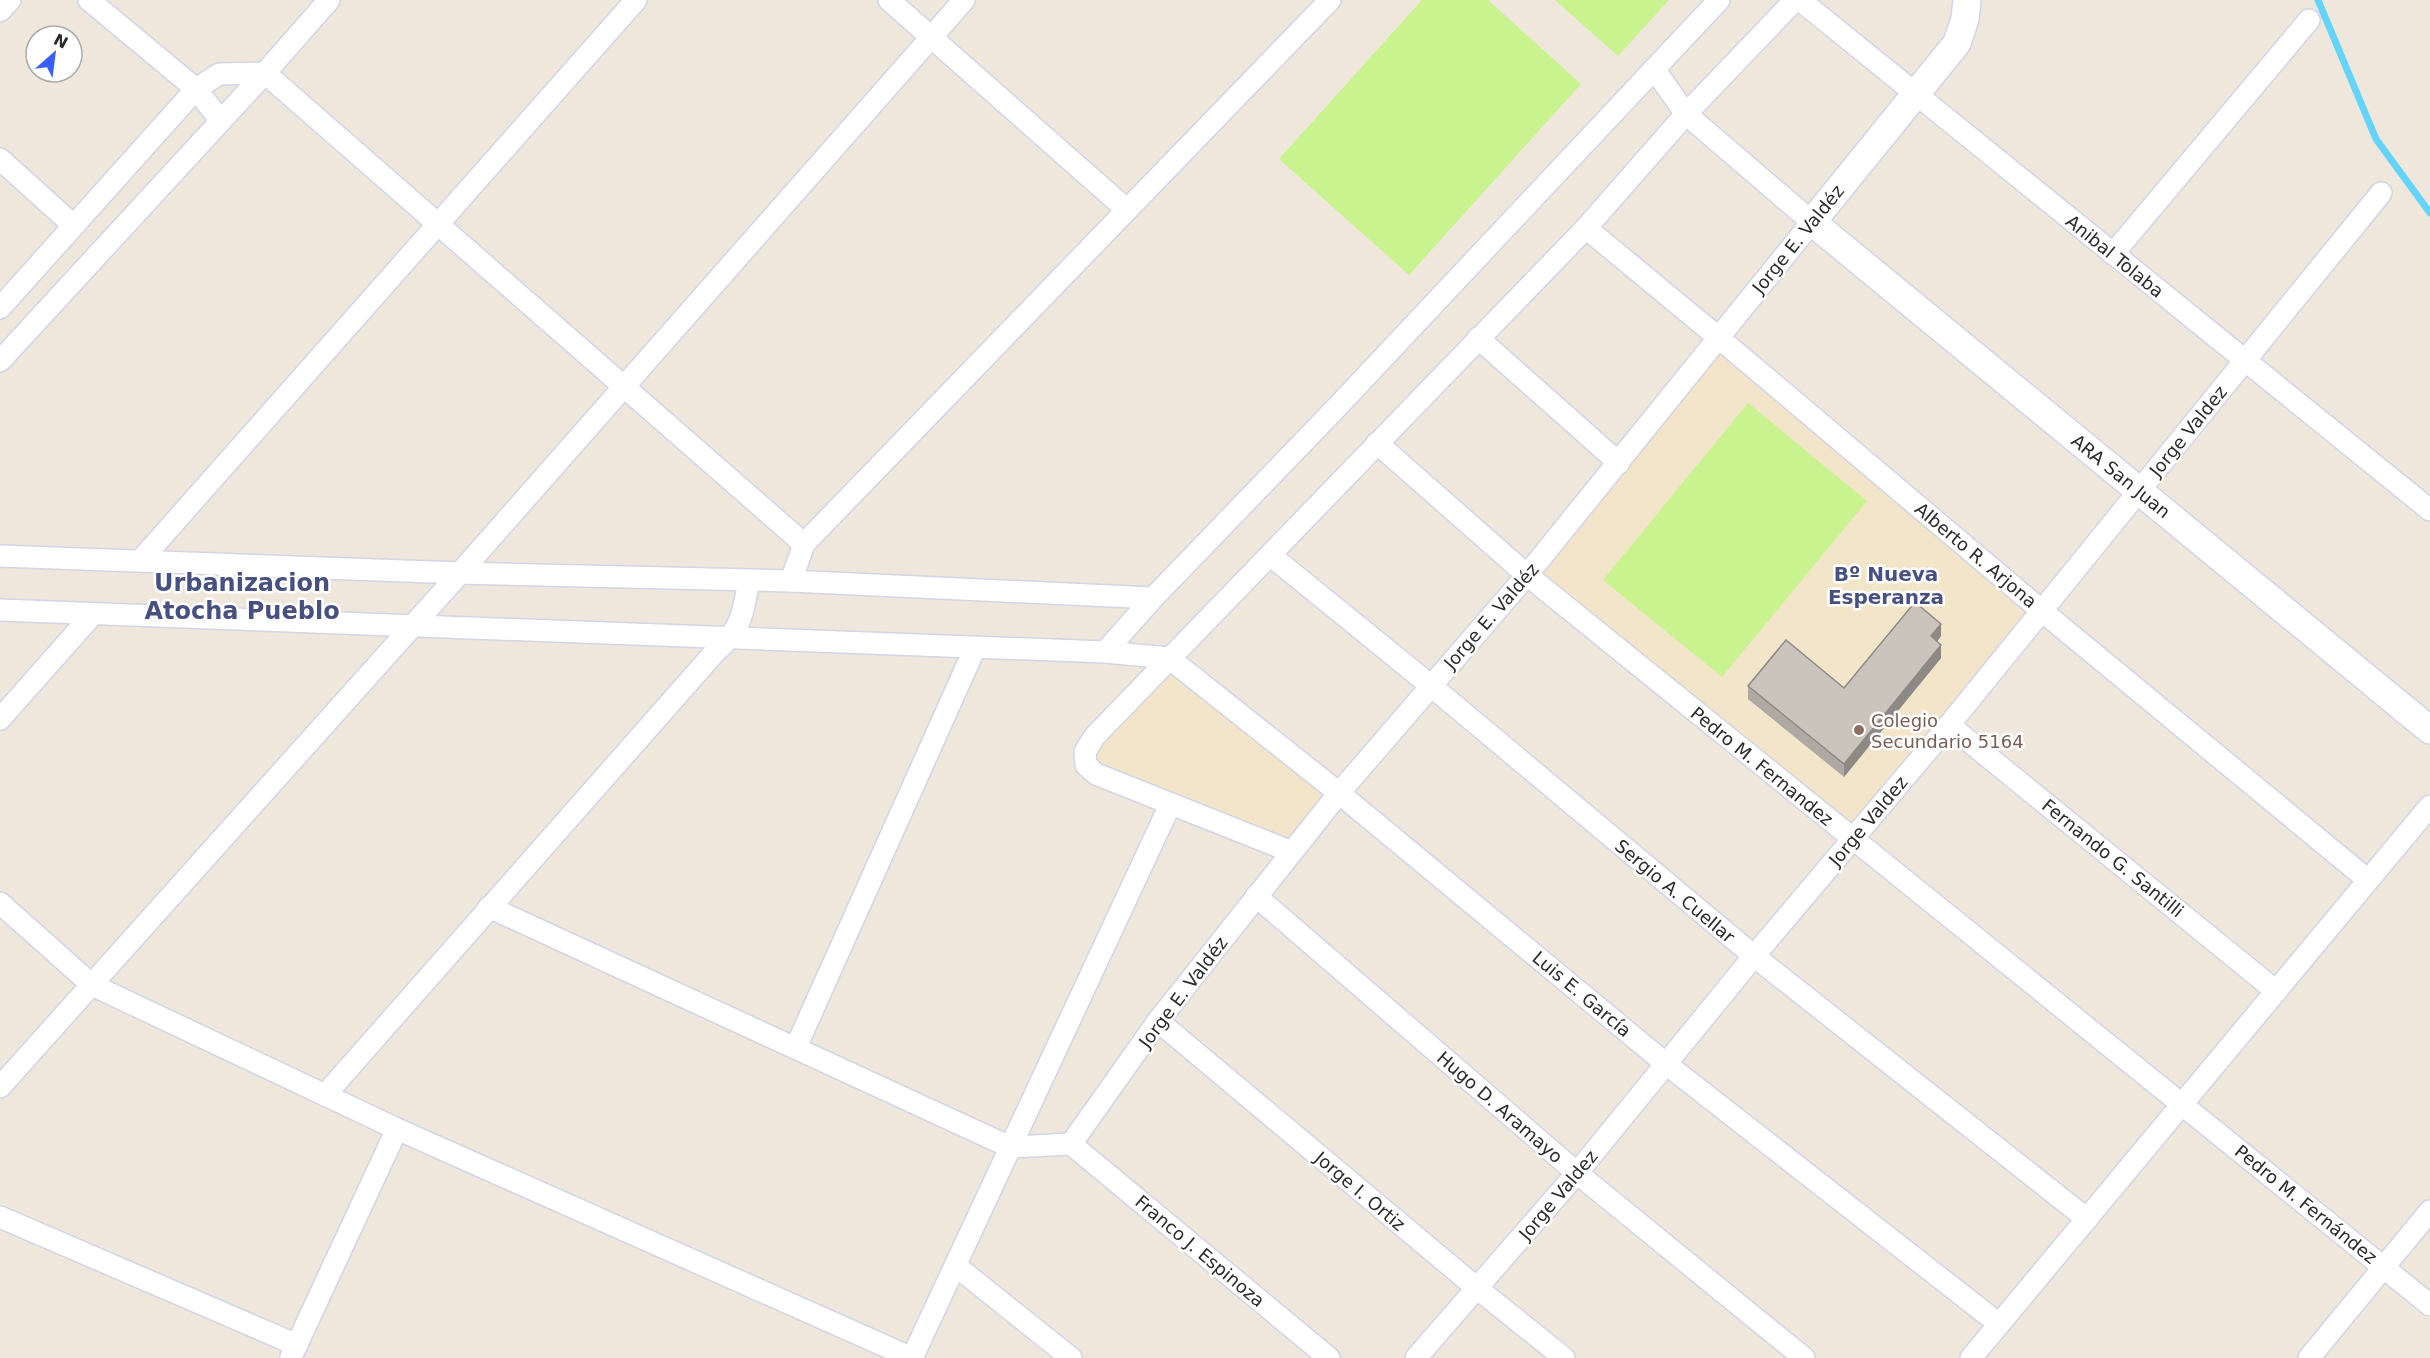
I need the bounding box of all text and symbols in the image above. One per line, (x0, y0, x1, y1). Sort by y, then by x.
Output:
north arrow (24, 24, 84, 84)
text: N (50, 30, 71, 53)
street label: Jorge E. Valdéz (1747, 181, 1848, 298)
street label: Anibal Tolaba (2062, 210, 2168, 302)
street label: Jorge Valdez (2144, 381, 2231, 481)
street label: ARA San Juan (2067, 430, 2175, 522)
street label: Alberto R. Arjona (1911, 498, 2041, 612)
street label: Jorge E. Valdéz (1439, 559, 1543, 674)
district label: Bº Nueva Esperanza (1828, 562, 1944, 609)
district label: Urbanizacion Atocha Pueblo (144, 569, 340, 625)
street label: Pedro M. Fernandez (1687, 702, 1837, 830)
place label: Colegio Secundario 5164 (1871, 710, 2024, 752)
marker: Colegio Secundario 5164 (1852, 723, 1866, 737)
street label: Jorge Valdez (1824, 772, 1912, 871)
street label: Fernando G. Santilli (2038, 795, 2188, 921)
street label: Sergio A. Cuellar (1611, 835, 1740, 948)
street label: Jorge E. Valdéz (1134, 932, 1232, 1052)
street label: Luis E. García (1529, 947, 1635, 1041)
street label: Hugo D. Aramayo (1433, 1047, 1567, 1167)
street label: Pedro M. Fernández (2231, 1140, 2381, 1268)
street label: Jorge I. Ortiz (1310, 1146, 1409, 1235)
street label: Jorge Valdez (1514, 1146, 1602, 1245)
street label: Franco J. Espinoza (1131, 1191, 1269, 1311)

